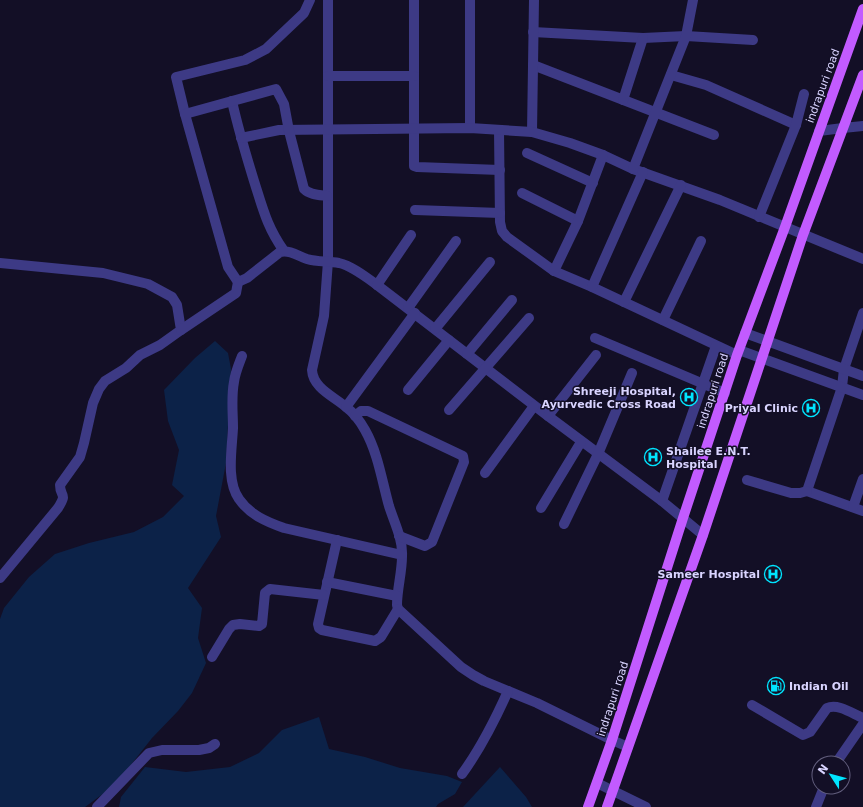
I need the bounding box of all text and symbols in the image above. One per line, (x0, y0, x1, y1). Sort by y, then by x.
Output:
street label: indrapuri road (804, 47, 842, 125)
street label: indrapuri road (695, 352, 731, 430)
place label: Shreeji Hospital, Ayurvedic Cross Road (542, 385, 676, 411)
hospital icon: Shreeji Hospital, Ayurvedic Cross Road (679, 387, 699, 407)
hospital icon: Priyal Clinic (801, 398, 821, 418)
place label: Priyal Clinic (725, 402, 798, 415)
place label: Shailee E.N.T. Hospital (666, 445, 751, 471)
hospital icon: Shailee E.N.T. Hospital (643, 447, 663, 467)
hospital icon: Sameer Hospital (763, 564, 783, 584)
place label: Sameer Hospital (658, 568, 760, 581)
street label: indrapuri road (595, 660, 631, 738)
fuel station icon: Indian Oil (766, 676, 786, 696)
place label: Indian Oil (789, 680, 849, 693)
north arrow (811, 755, 851, 795)
text: N (815, 762, 831, 777)

